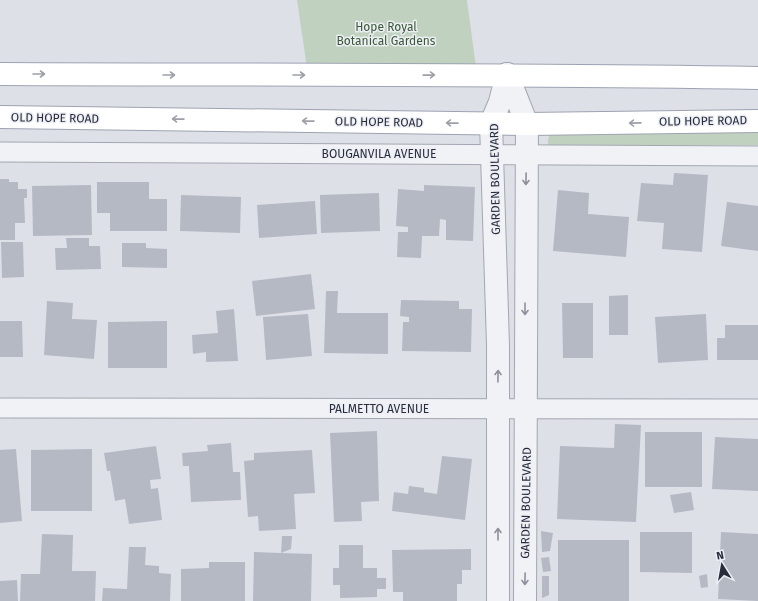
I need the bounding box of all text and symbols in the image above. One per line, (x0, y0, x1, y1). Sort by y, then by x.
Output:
park label: Hope Royal Botanical Gardens (337, 20, 436, 48)
one-way arrow (32, 70, 45, 78)
one-way arrow (162, 71, 175, 79)
one-way arrow (292, 71, 305, 79)
one-way arrow (422, 71, 435, 79)
street label: OLD HOPE ROAD (11, 110, 99, 126)
street label: OLD HOPE ROAD (659, 113, 747, 129)
street label: OLD HOPE ROAD (335, 114, 423, 130)
one-way arrow (172, 115, 185, 123)
one-way arrow (302, 117, 315, 125)
one-way arrow (446, 119, 459, 127)
one-way arrow (629, 119, 642, 126)
street label: GARDEN BOULEVARD (487, 123, 503, 235)
street label: BOUGANVILA AVENUE (322, 147, 436, 161)
one-way arrow (522, 172, 530, 185)
one-way arrow (521, 302, 529, 315)
one-way arrow (494, 370, 502, 383)
street label: PALMETTO AVENUE (329, 402, 429, 416)
street label: GARDEN BOULEVARD (518, 447, 534, 559)
one-way arrow (494, 528, 502, 541)
north arrow (702, 545, 742, 585)
text: N (715, 549, 725, 563)
one-way arrow (521, 572, 529, 585)

